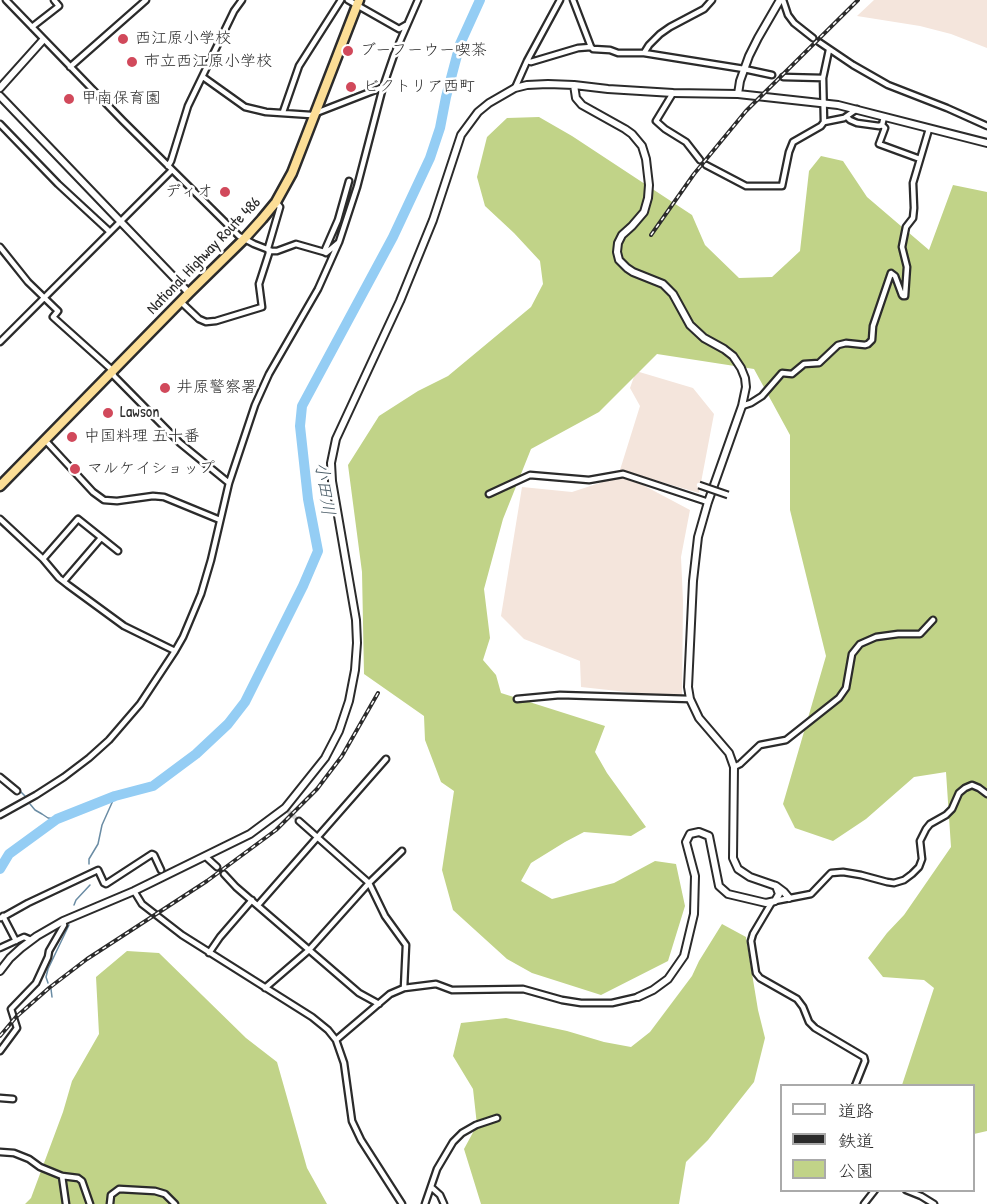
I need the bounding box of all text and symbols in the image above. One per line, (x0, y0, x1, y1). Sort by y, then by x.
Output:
place label: 西江原小学校 (135, 29, 231, 49)
marker: 西江原小学校 (116, 32, 130, 46)
place label: ブーフーウー喫茶 (360, 41, 487, 61)
marker: ブーフーウー喫茶 (341, 44, 355, 58)
place label: 市立西江原小学校 (144, 52, 272, 72)
marker: 市立西江原小学校 (125, 55, 139, 69)
place label: ビクトリア西町 (363, 77, 475, 97)
marker: ビクトリア西町 (344, 80, 358, 94)
place label: 甲南保育園 (81, 89, 161, 109)
marker: 甲南保育園 (62, 92, 76, 106)
place label: ディオ (165, 182, 213, 202)
marker: ディオ (218, 185, 232, 199)
street label: National Highway Route 486 (143, 193, 265, 319)
place label: 井原警察署 (177, 378, 257, 398)
marker: 井原警察署 (158, 381, 172, 395)
place label: Lawson (120, 403, 159, 423)
marker: Lawson (101, 406, 115, 420)
place label: 中国料理 五十番 (84, 427, 200, 447)
marker: 中国料理 五十番 (65, 430, 79, 444)
place label: マルケイショップ (87, 459, 215, 479)
water label: 小田川 (310, 461, 338, 517)
marker: マルケイショップ (68, 462, 82, 476)
legend (780, 1084, 975, 1192)
text: 道路 (838, 1098, 874, 1123)
text: 鉄道 (838, 1128, 874, 1153)
text: 公園 (838, 1158, 874, 1183)

